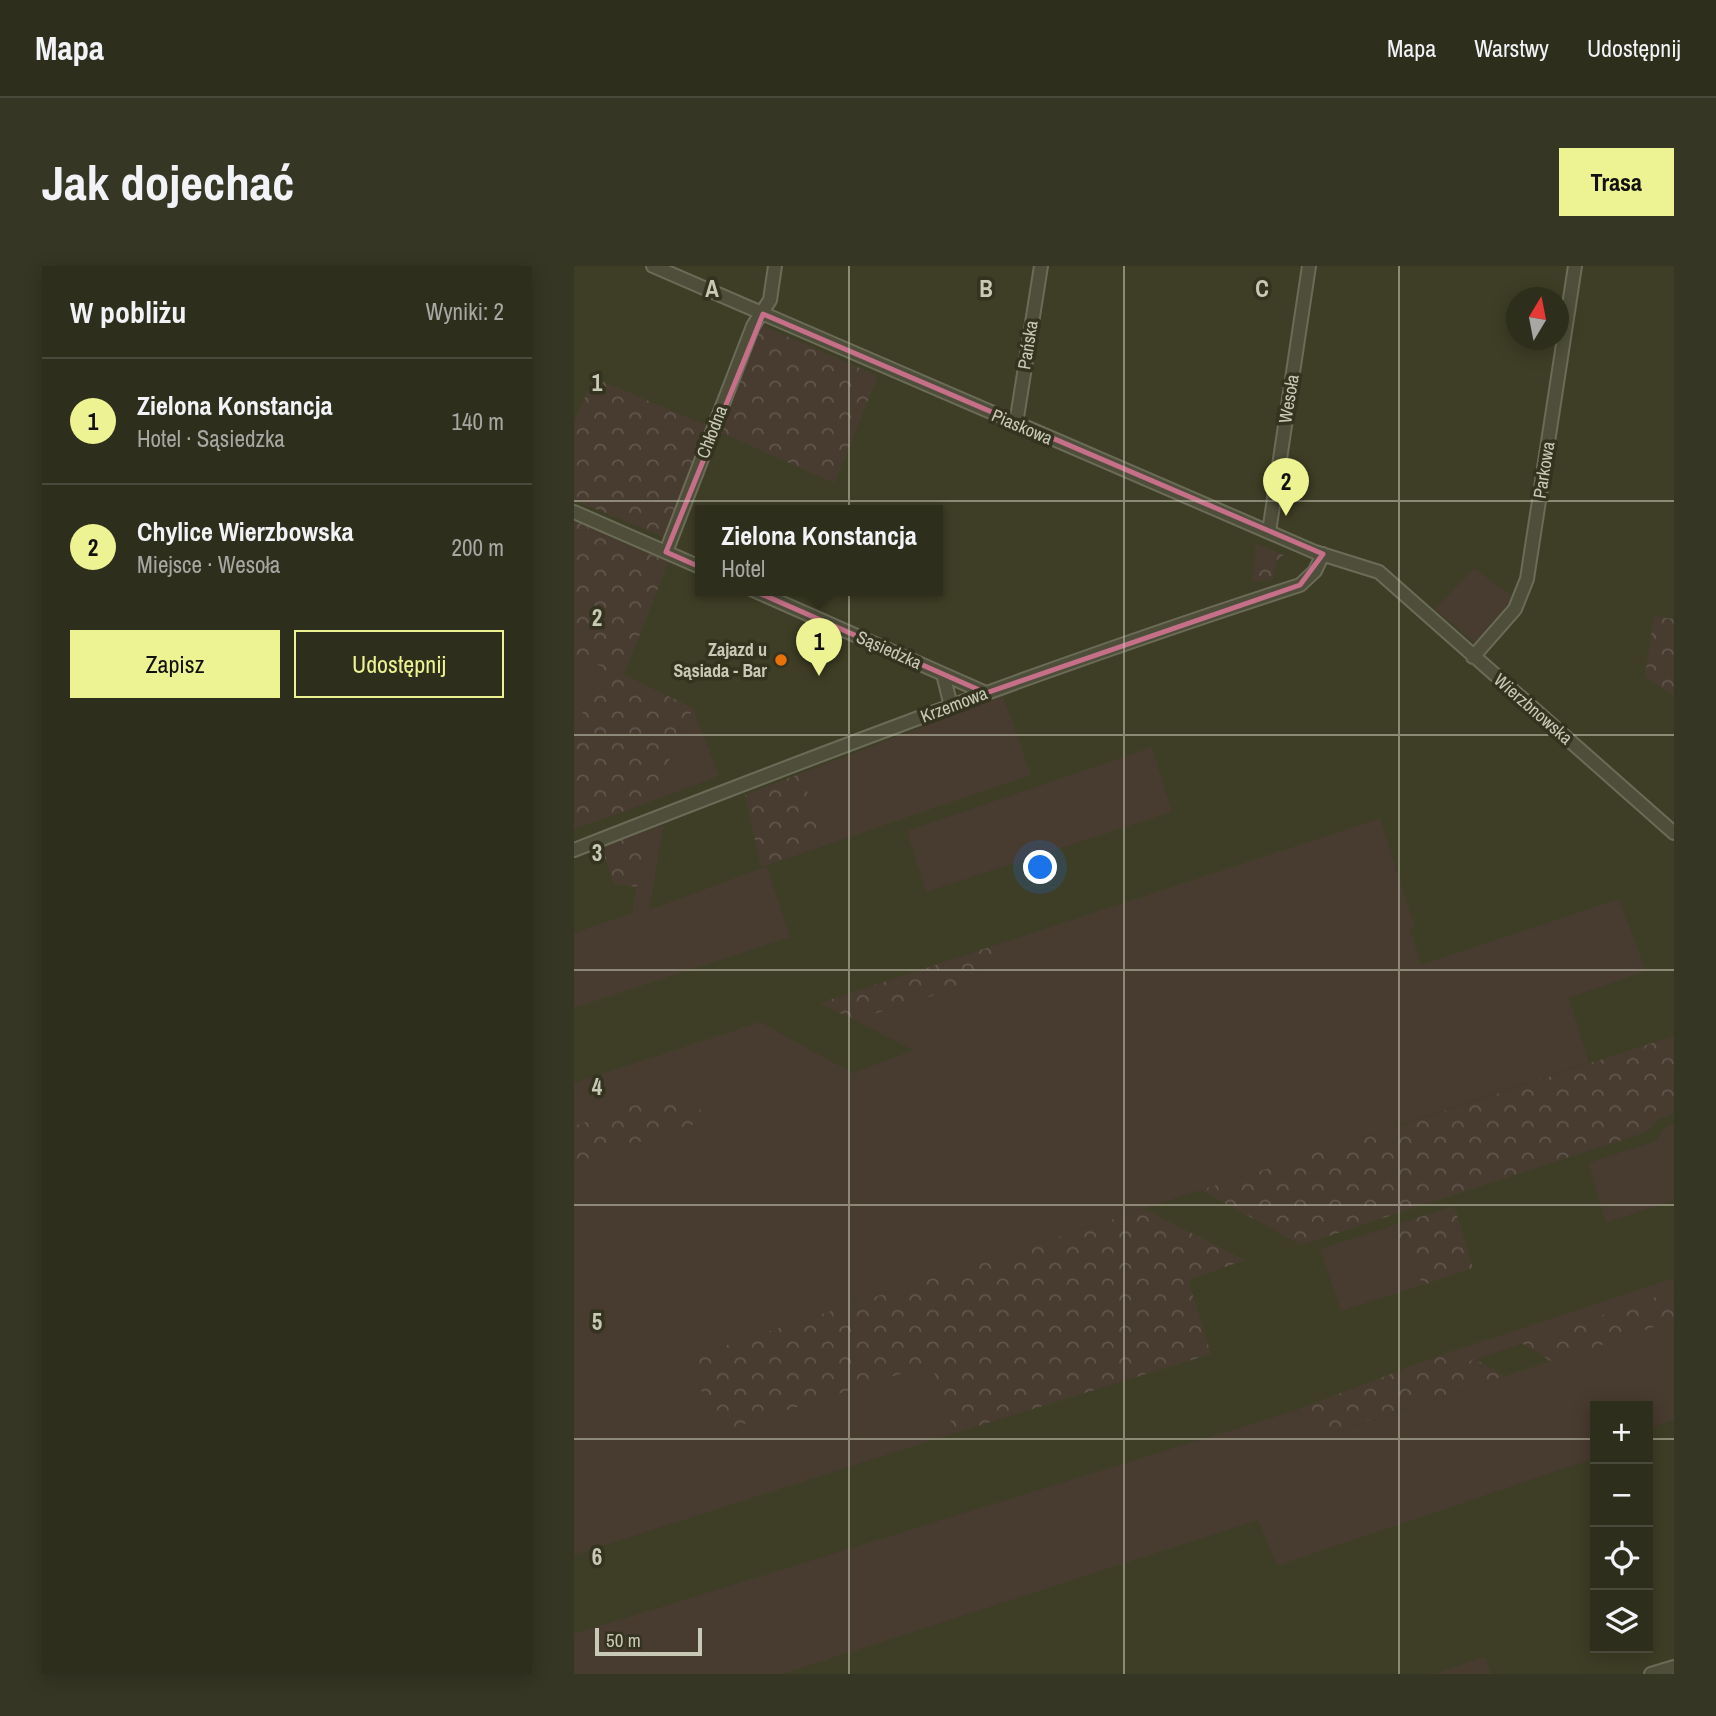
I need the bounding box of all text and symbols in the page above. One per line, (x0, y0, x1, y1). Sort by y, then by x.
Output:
text: Mapa (35, 26, 104, 70)
text: Mapa (1387, 32, 1436, 64)
text: Warstwy (1474, 32, 1549, 64)
text: Udostępnij (1587, 32, 1681, 64)
button: Trasa (1559, 148, 1674, 216)
text: Jak dojechać (42, 149, 294, 215)
text: A (705, 273, 719, 304)
text: B (979, 273, 993, 304)
text: C (1255, 273, 1269, 304)
north arrow (1506, 287, 1569, 350)
text: W pobliżu (70, 292, 186, 332)
text: Wyniki: 2 (426, 296, 504, 327)
street label: Pańska (1011, 319, 1044, 371)
text: 1 (592, 367, 603, 398)
street label: Wesoła (1272, 373, 1305, 425)
text: Zielona Konstancja (137, 388, 333, 423)
street label: Chłodna (690, 402, 733, 462)
street label: Piaskowa (988, 403, 1057, 451)
text: 1 (88, 406, 98, 437)
text: 140 m (452, 406, 504, 437)
text: Hotel · Sąsiedzka (137, 423, 285, 454)
street label: Parkowa (1527, 440, 1560, 500)
pin: 2 (1263, 458, 1309, 516)
popup (695, 505, 943, 596)
text: Chylice Wierzbowska (137, 514, 354, 549)
text: Zielona Konstancja (721, 518, 917, 553)
text: 2 (88, 532, 98, 563)
text: 200 m (452, 532, 504, 563)
text: Miejsce · Wesoła (137, 549, 280, 580)
text: Hotel (721, 553, 765, 584)
text: 2 (592, 602, 602, 633)
pin: 1 (796, 618, 842, 676)
street label: Sąsiedzka (853, 624, 926, 675)
button: Zapisz (70, 630, 280, 698)
button: Udostępnij (294, 630, 504, 698)
place label: Zajazd u Sąsiada - Bar (673, 637, 767, 683)
marker: Zajazd u Sąsiada - Bar (773, 652, 789, 668)
street label: Wierzbnowska (1489, 667, 1578, 750)
street label: Krzemowa (917, 680, 991, 729)
text: 3 (592, 837, 602, 868)
your location (1023, 850, 1057, 884)
text: 4 (592, 1071, 603, 1102)
text: 5 (592, 1306, 602, 1337)
map controls (1590, 1401, 1653, 1653)
button: + (1590, 1401, 1653, 1464)
button: − (1590, 1464, 1653, 1527)
button: locate (1590, 1527, 1653, 1590)
text: 6 (592, 1541, 602, 1572)
button: layers (1590, 1590, 1653, 1653)
scale bar (595, 1625, 702, 1657)
text: 50 m (606, 1627, 641, 1653)

